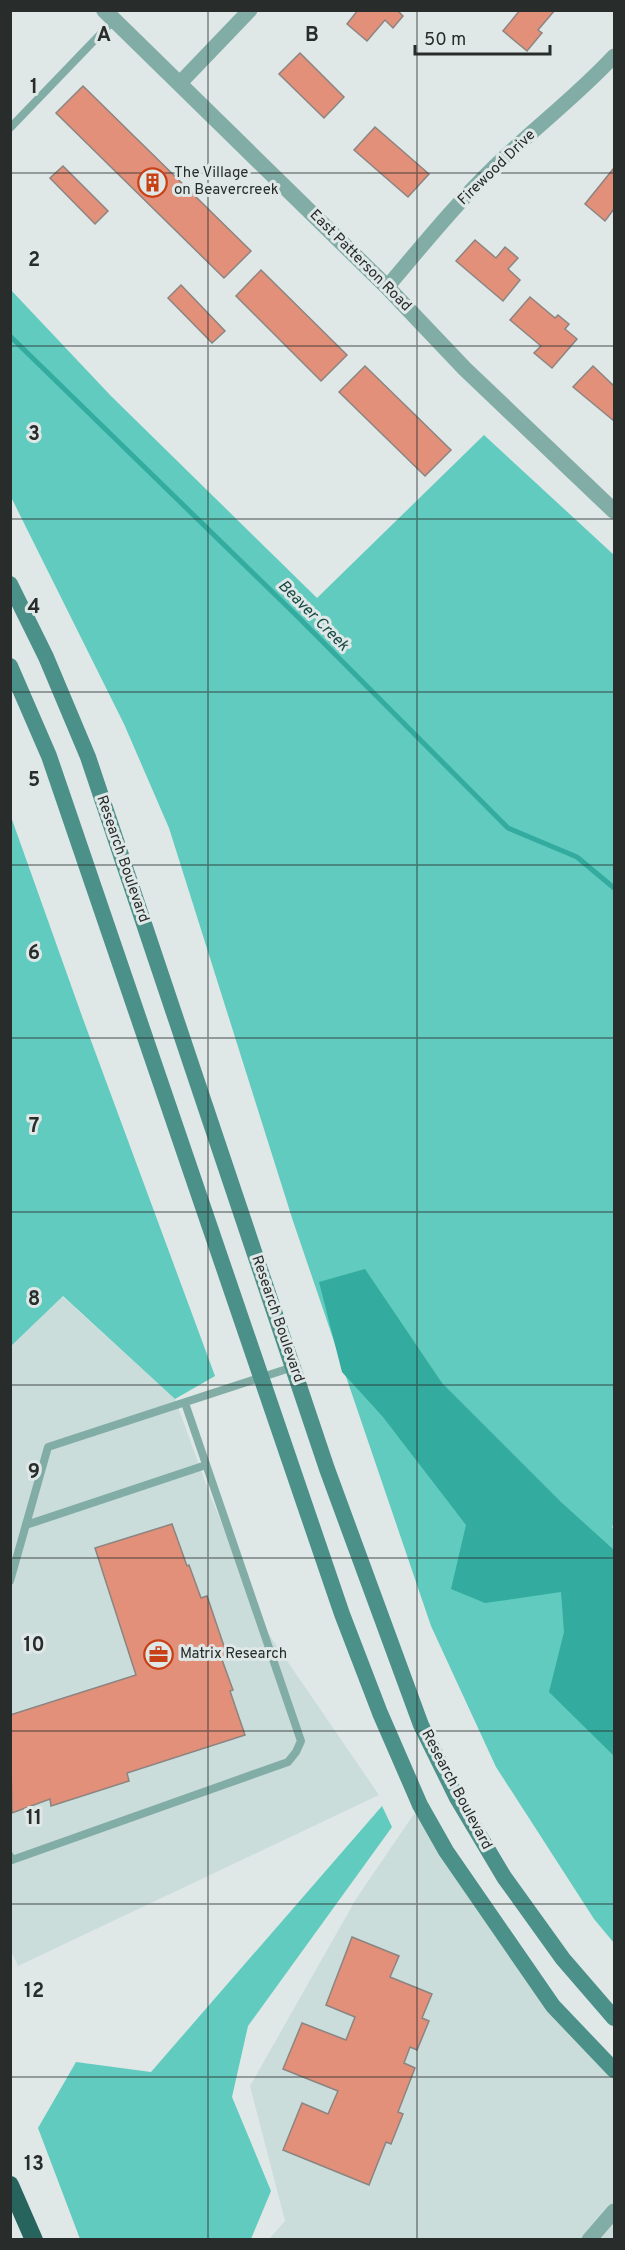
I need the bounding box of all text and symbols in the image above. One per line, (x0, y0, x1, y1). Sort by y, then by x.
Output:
scale bar (415, 18, 550, 56)
text: A (97, 23, 111, 49)
text: B (305, 23, 319, 49)
text: 50 m (424, 29, 466, 52)
text: 1 (30, 75, 38, 101)
street label: Firewood Drive (454, 126, 540, 210)
place label: The Village on Beavercreek (174, 164, 279, 200)
building icon: The Village on Beavercreek (137, 166, 169, 198)
street label: East Patterson Road (305, 206, 415, 316)
text: 2 (28, 248, 40, 274)
text: 3 (28, 422, 40, 448)
water label: Beaver Creek (273, 576, 353, 656)
text: 4 (28, 595, 40, 621)
text: 5 (28, 768, 40, 794)
street label: Research Boulevard (91, 793, 153, 925)
text: 6 (28, 941, 40, 967)
text: 7 (29, 1114, 39, 1140)
street label: Research Boulevard (246, 1253, 308, 1385)
text: 8 (28, 1287, 40, 1313)
text: 9 (28, 1460, 40, 1486)
text: 10 (23, 1633, 45, 1659)
office icon: Matrix Research (143, 1638, 175, 1670)
place label: Matrix Research (180, 1645, 287, 1664)
street label: Research Boulevard (416, 1727, 496, 1853)
text: 11 (26, 1806, 42, 1832)
text: 12 (24, 1979, 44, 2005)
text: 13 (24, 2152, 44, 2178)

